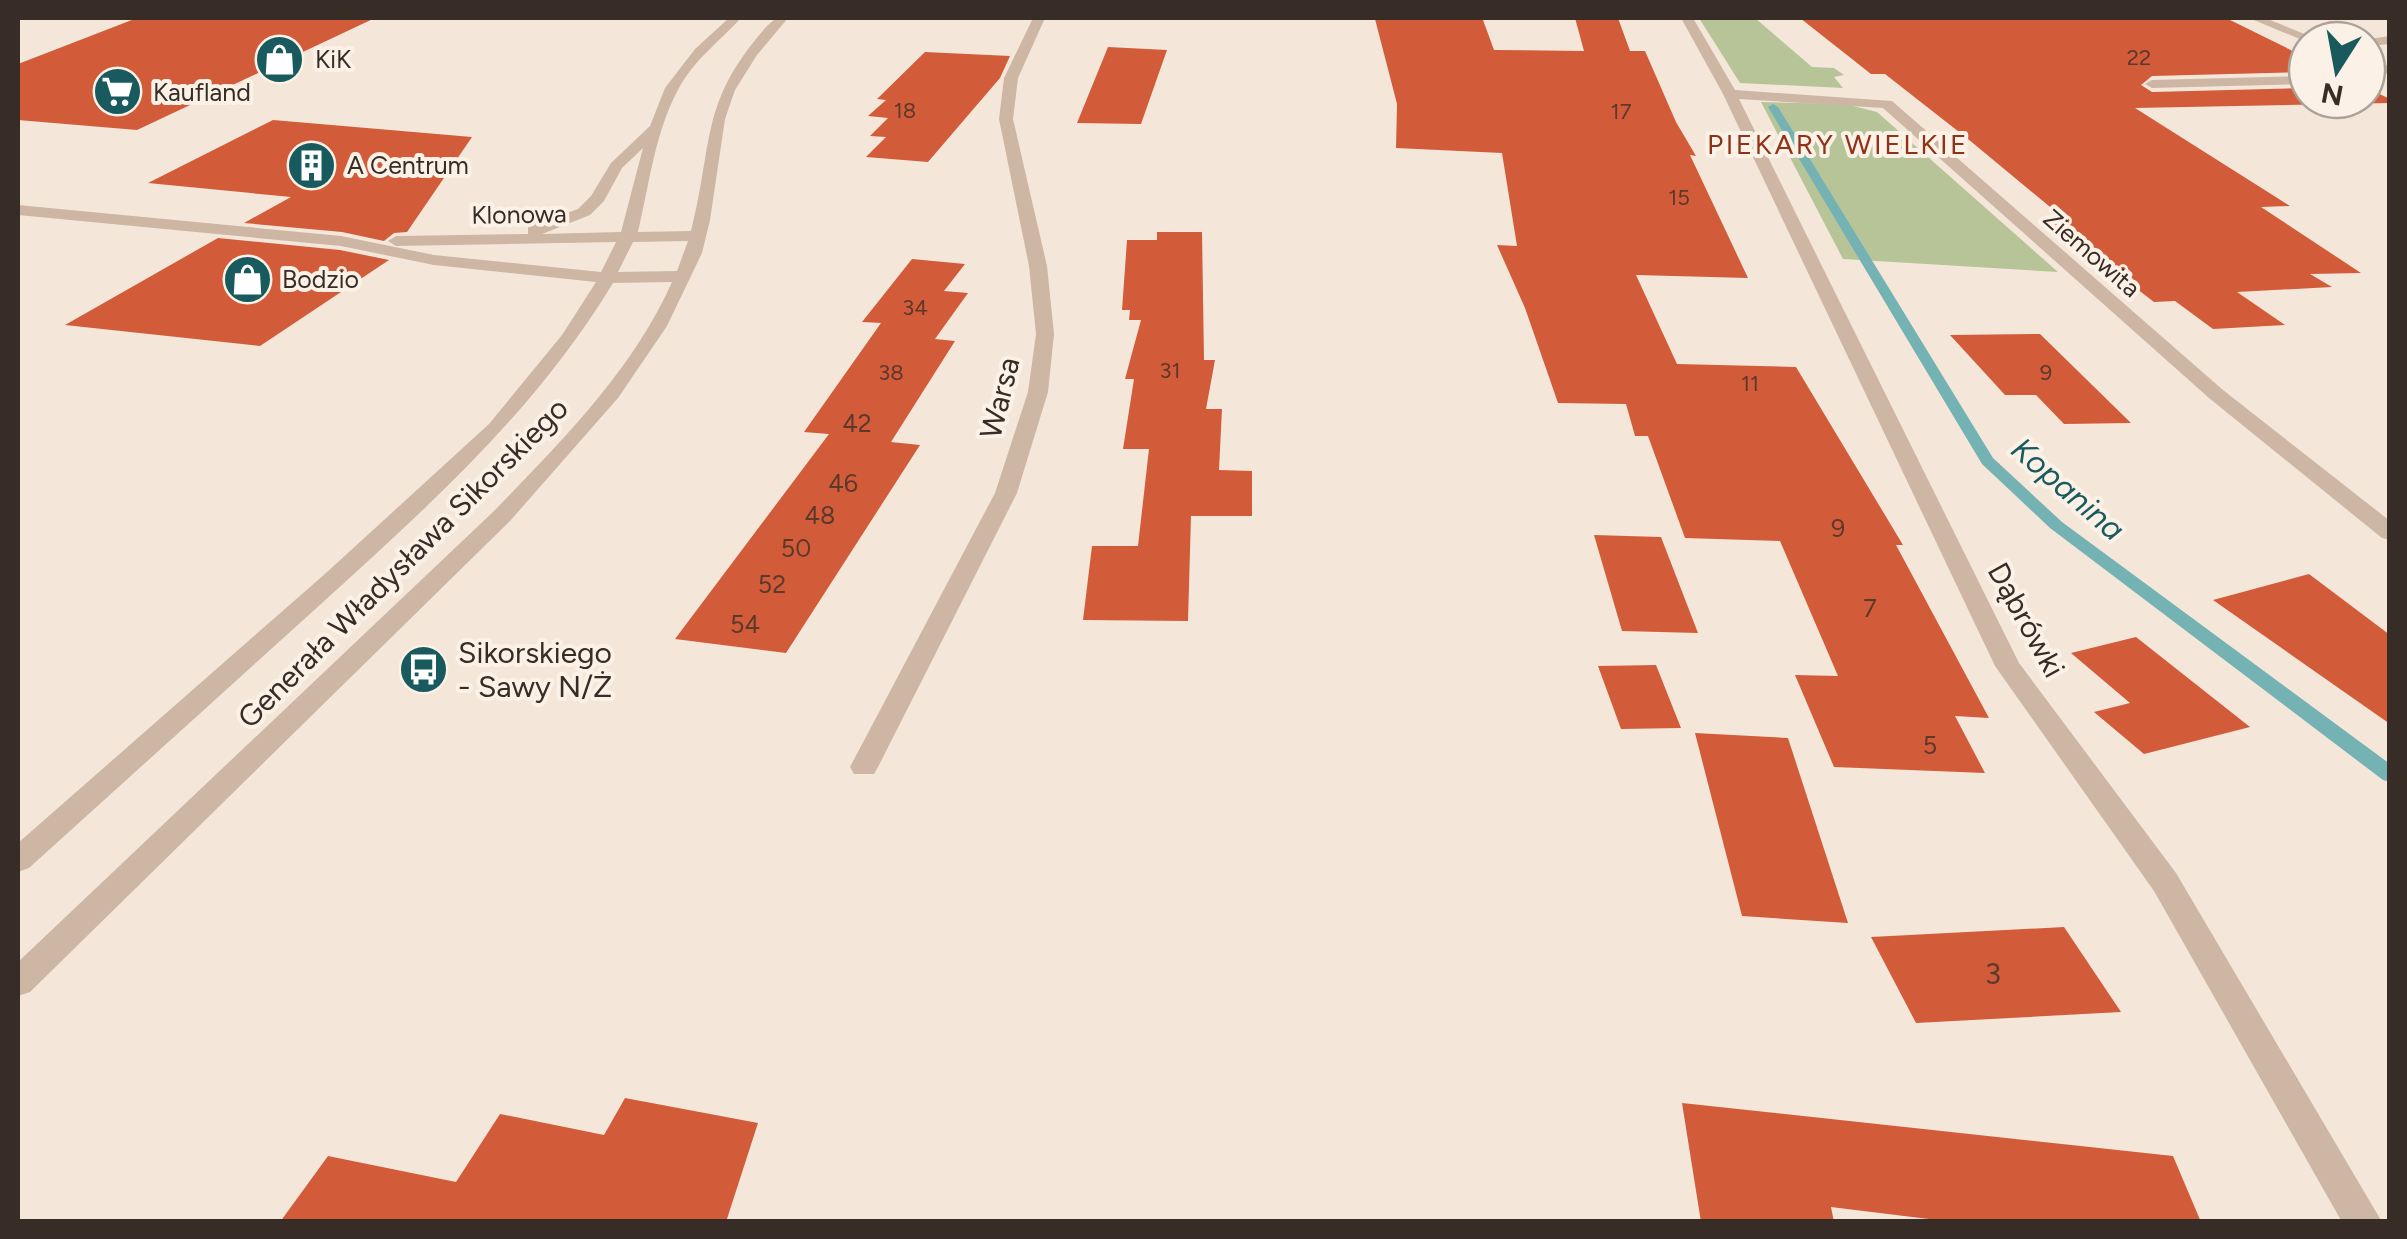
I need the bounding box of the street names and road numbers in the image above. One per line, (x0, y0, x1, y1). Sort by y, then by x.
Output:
street label: Klonowa (471, 198, 567, 230)
street label: Ziemowita (2037, 203, 2147, 303)
street label: Warsa (972, 353, 1027, 442)
street label: Generała Władysława Sikorskiego (230, 390, 576, 736)
street label: Dąbrówki (1980, 556, 2073, 684)

